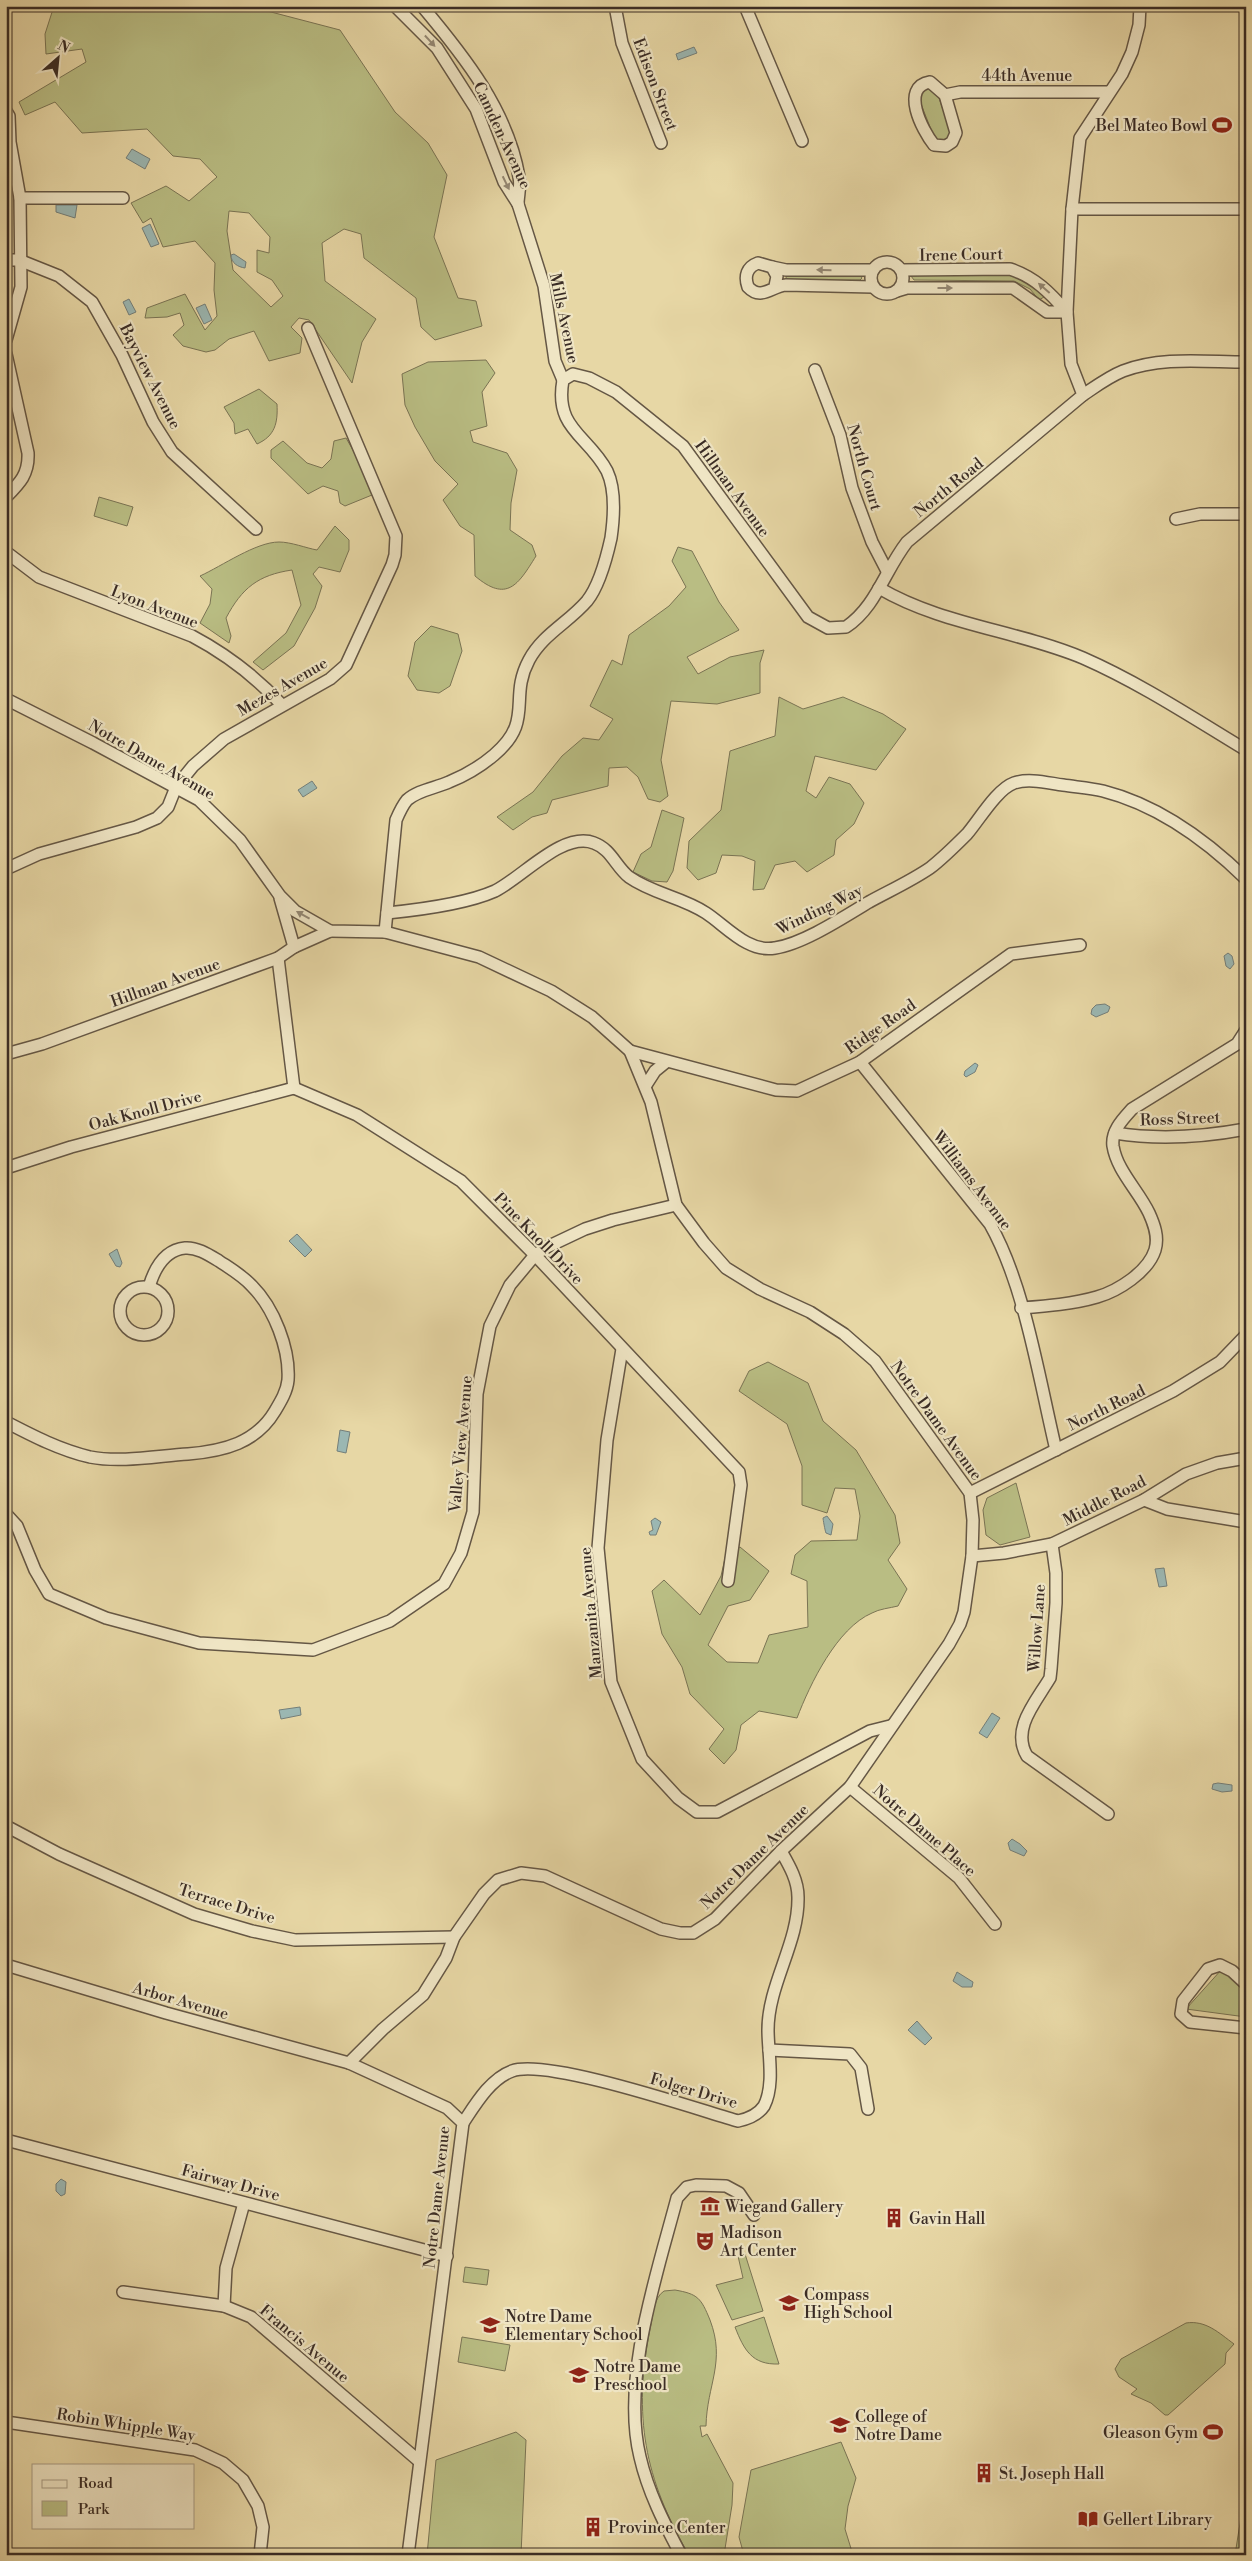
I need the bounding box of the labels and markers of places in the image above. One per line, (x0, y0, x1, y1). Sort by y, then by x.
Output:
sports icon: Bel Mateo Bowl (1211, 114, 1233, 136)
place label: Bel Mateo Bowl (1095, 116, 1207, 136)
museum icon: Wiegand Gallery (699, 2195, 721, 2217)
place label: Wiegand Gallery (724, 2197, 844, 2217)
building icon: Gavin Hall (883, 2207, 905, 2229)
place label: Gavin Hall (909, 2209, 985, 2229)
place label: Madison Art Center (719, 2223, 797, 2261)
theatre icon: Madison Art Center (694, 2230, 716, 2252)
place label: Compass High School (804, 2285, 893, 2323)
school or university icon: Compass High School (778, 2292, 800, 2314)
place label: Notre Dame Elementary School (505, 2307, 643, 2345)
school or university icon: Notre Dame Elementary School (479, 2314, 501, 2336)
place label: Notre Dame Preschool (594, 2357, 681, 2395)
school or university icon: Notre Dame Preschool (568, 2364, 590, 2386)
place label: College of Notre Dame (855, 2407, 942, 2445)
school or university icon: College of Notre Dame (829, 2414, 851, 2436)
sports icon: Gleason Gym (1202, 2421, 1224, 2443)
place label: Gleason Gym (1103, 2423, 1198, 2443)
building icon: St. Joseph Hall (973, 2462, 995, 2484)
place label: St. Joseph Hall (999, 2464, 1104, 2484)
library icon: Gellert Library (1077, 2508, 1099, 2530)
place label: Gellert Library (1103, 2510, 1212, 2530)
building icon: Province Center (582, 2516, 604, 2538)
place label: Province Center (608, 2518, 726, 2538)

